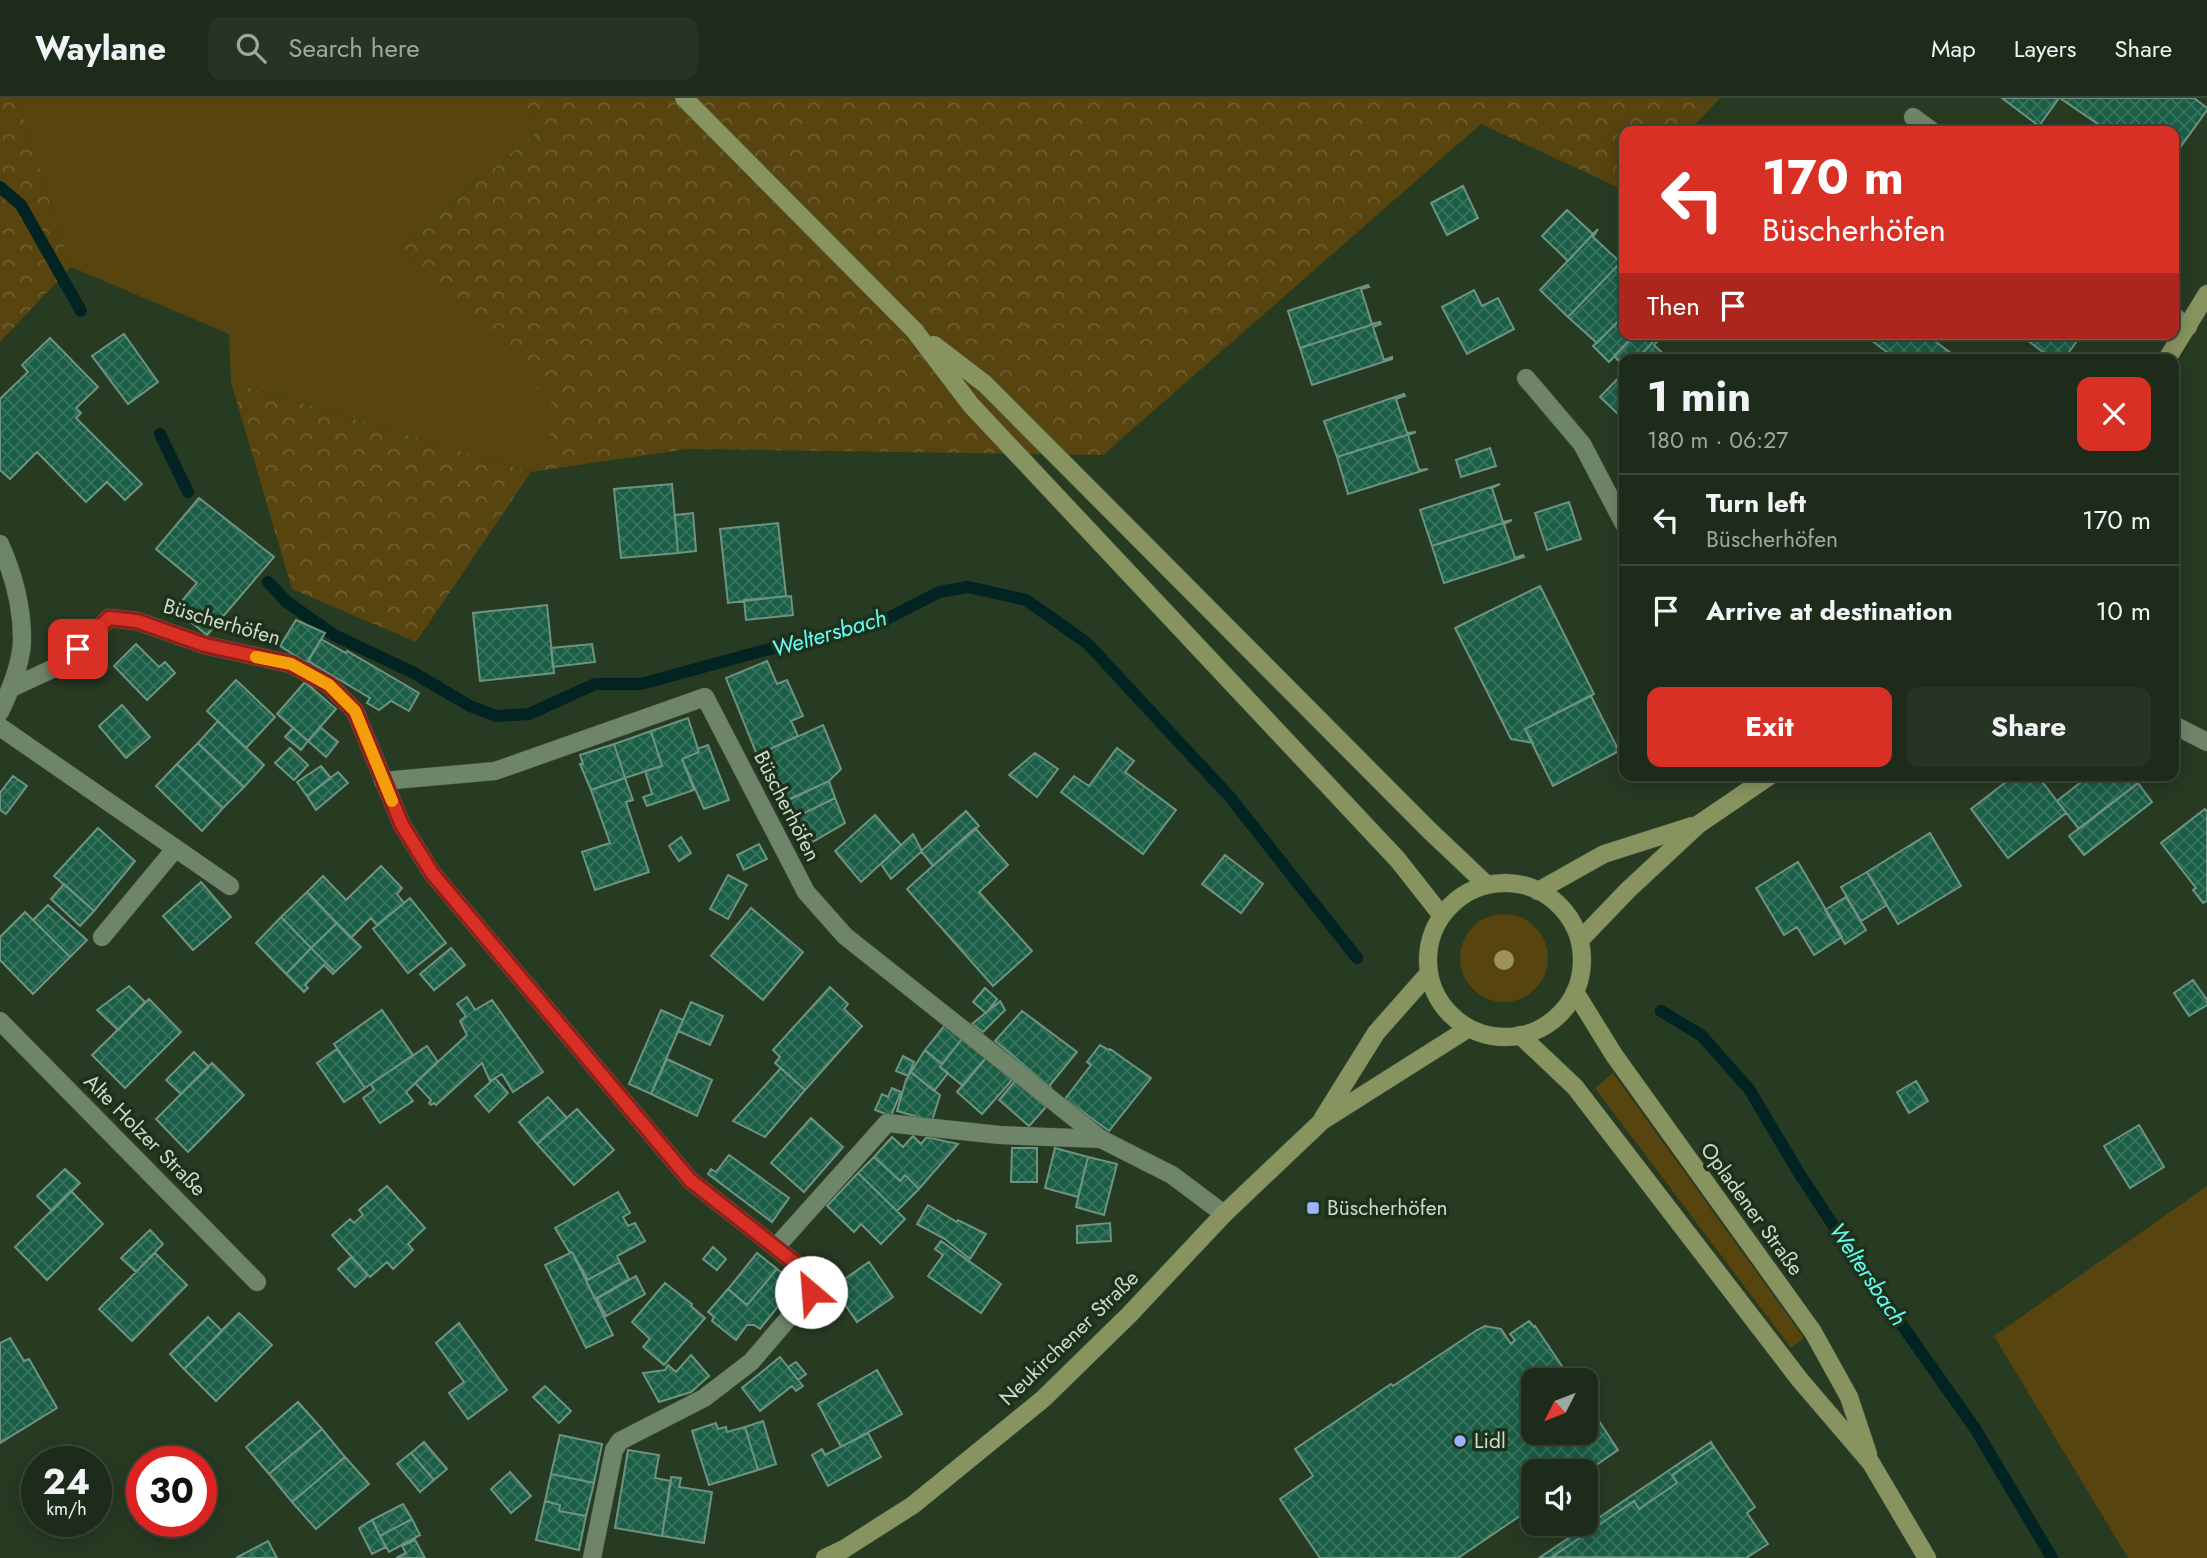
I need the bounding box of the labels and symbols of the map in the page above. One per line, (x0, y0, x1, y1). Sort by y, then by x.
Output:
street label: Büscherhöfen (160, 591, 284, 653)
water label: Weltersbach (767, 600, 891, 666)
pin (48, 619, 108, 679)
street label: Büscherhöfen (746, 745, 828, 867)
street label: Alte Holzer Straße (77, 1067, 213, 1203)
street label: Opladener Straße (1693, 1136, 1811, 1282)
place label: Büscherhöfen (1327, 1193, 1448, 1223)
marker: Büscherhöfen (1305, 1200, 1321, 1216)
water label: Weltersbach (1821, 1215, 1915, 1333)
position arrow (774, 1255, 848, 1329)
street label: Neukirchener Straße (993, 1263, 1146, 1413)
north arrow (1521, 1368, 1598, 1446)
place label: Lidl (1474, 1426, 1506, 1456)
marker: Lidl (1452, 1433, 1468, 1449)
speed limit sign: 30 (126, 1446, 217, 1537)

